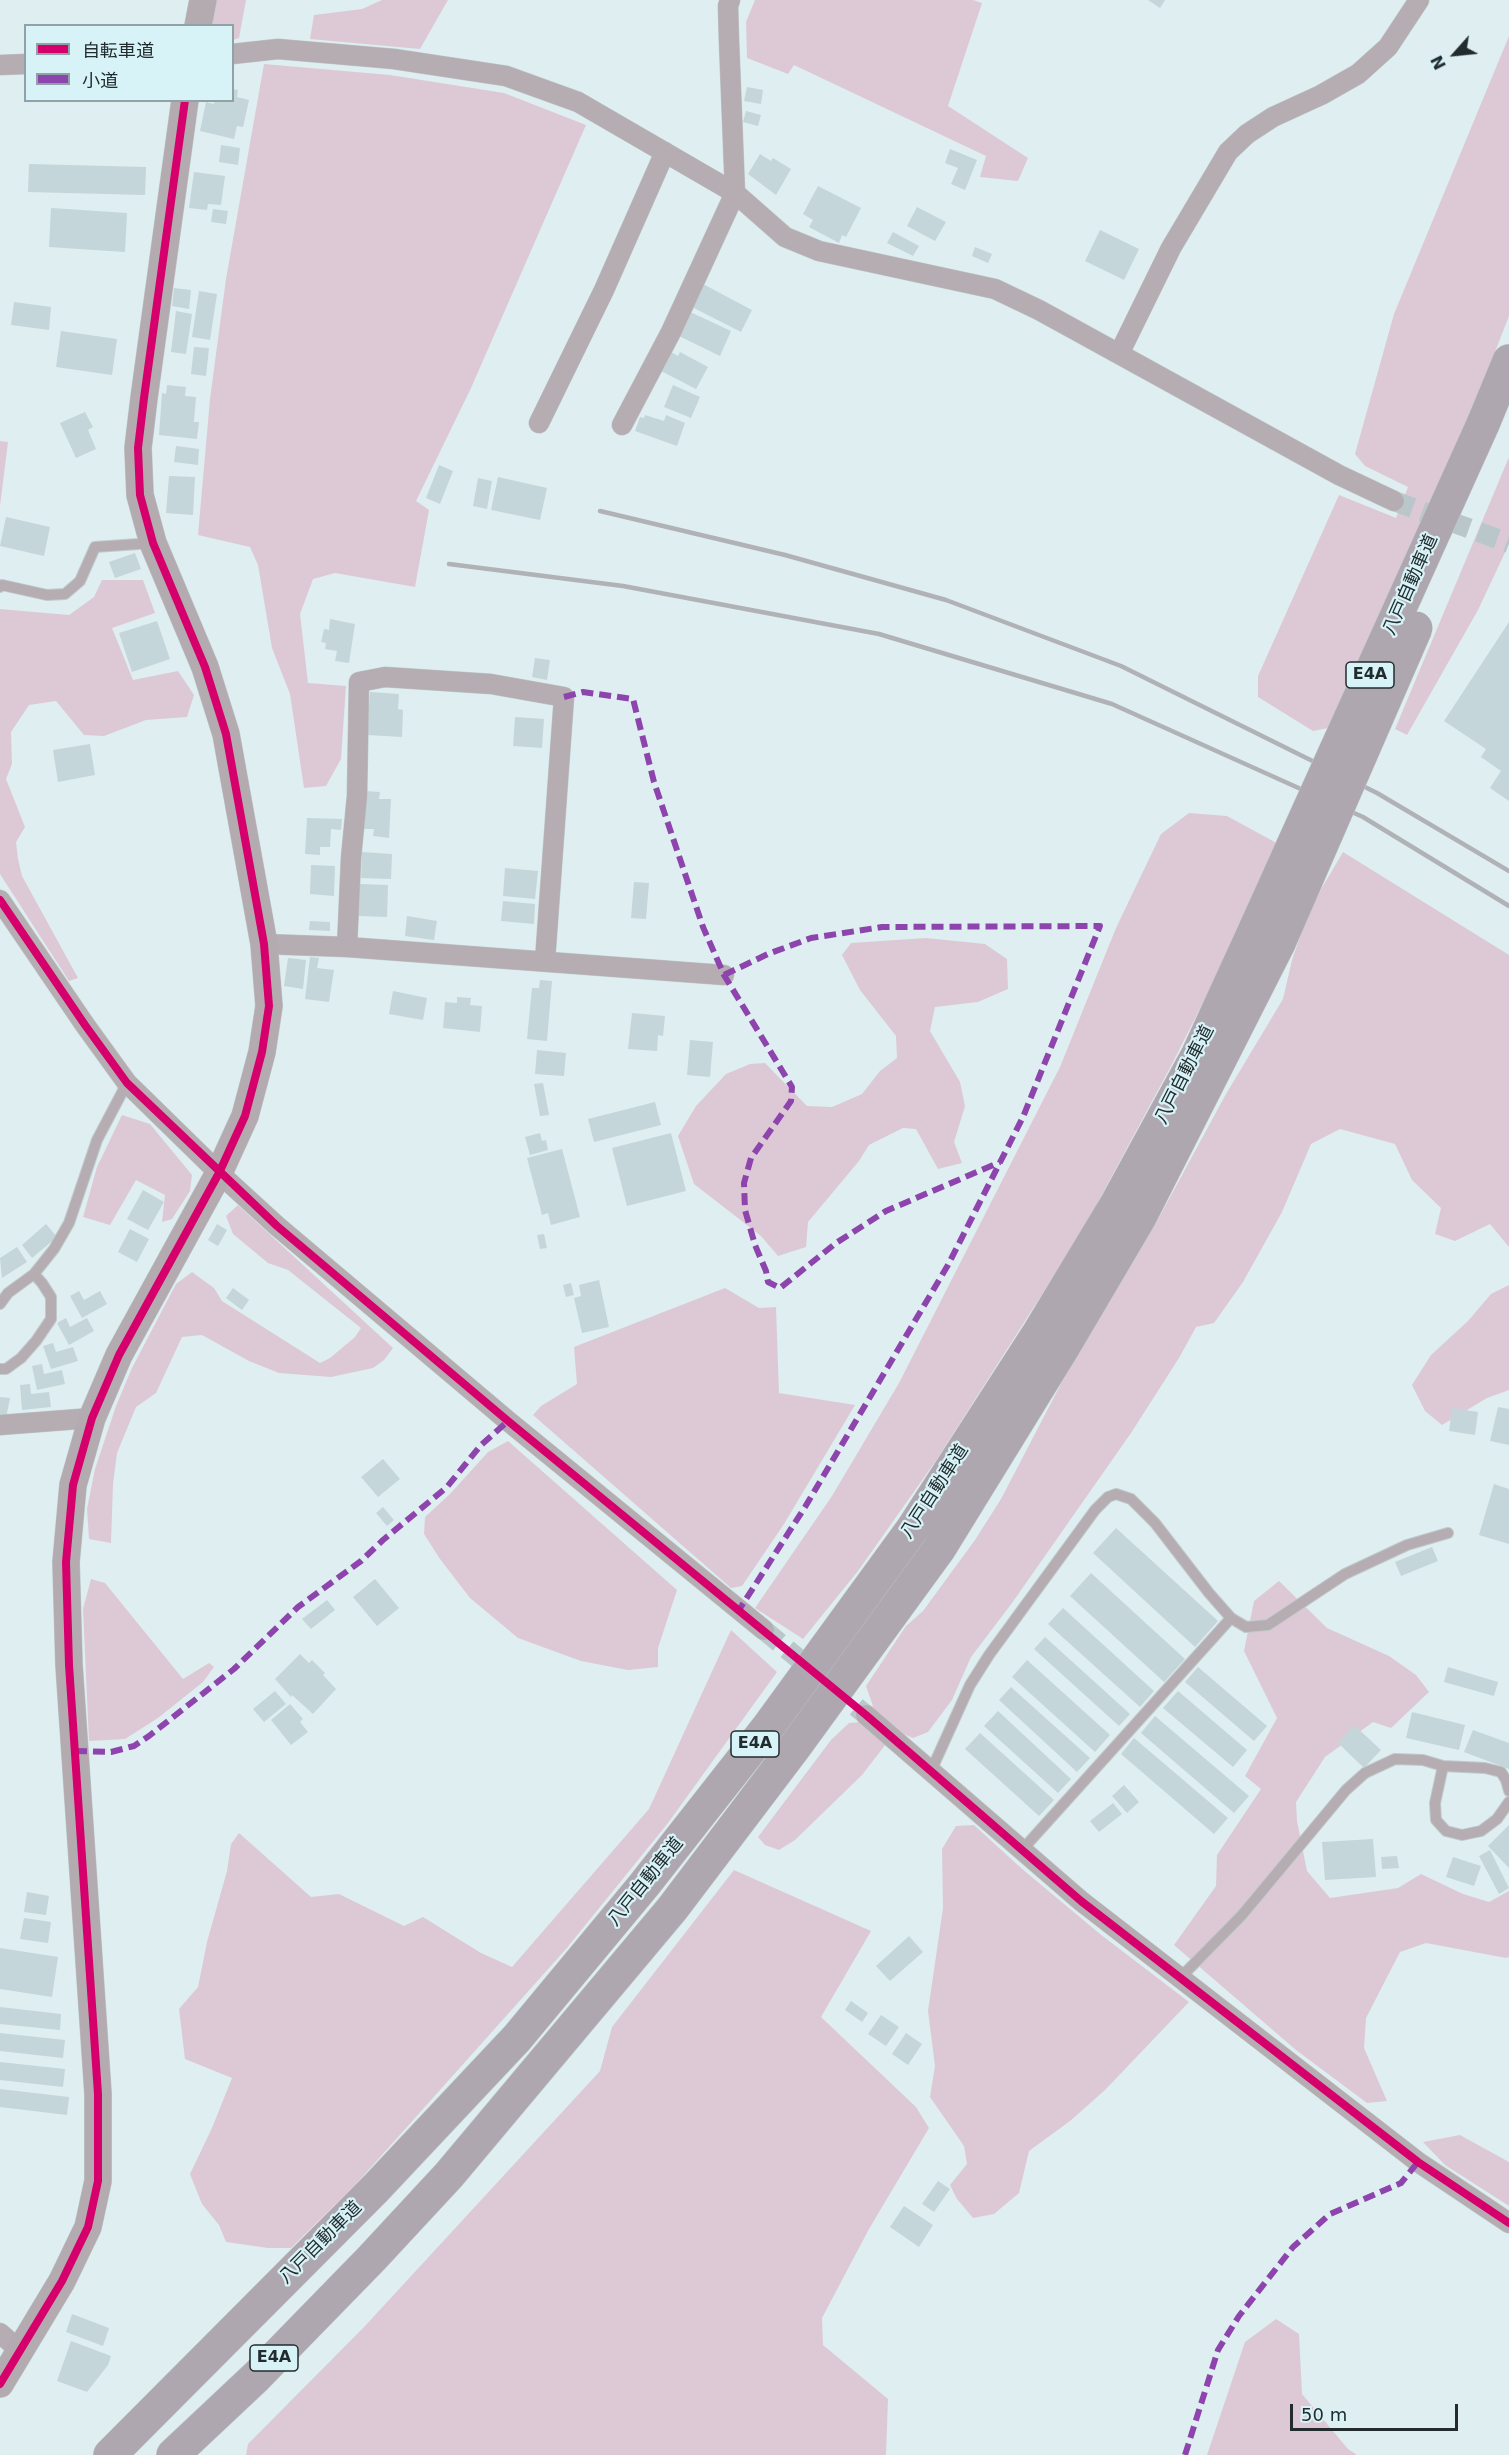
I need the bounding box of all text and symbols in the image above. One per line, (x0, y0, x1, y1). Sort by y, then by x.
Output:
legend (24, 24, 234, 102)
north arrow (1425, 24, 1485, 84)
text: 自転車道 (82, 40, 154, 61)
text: N (1427, 52, 1450, 73)
text: 小道 (82, 70, 118, 91)
street label: 八戸自動車道 (1379, 531, 1443, 639)
road number: E4A (1346, 662, 1394, 688)
street label: 八戸自動車道 (1151, 1022, 1219, 1128)
street label: 八戸自動車道 (897, 1441, 973, 1543)
road number: E4A (731, 1731, 779, 1757)
street label: 八戸自動車道 (604, 1833, 688, 1931)
street label: 八戸自動車道 (275, 2197, 367, 2289)
road number: E4A (250, 2345, 298, 2371)
scale bar (1293, 2392, 1461, 2430)
text: 50 m (1301, 2404, 1347, 2425)

